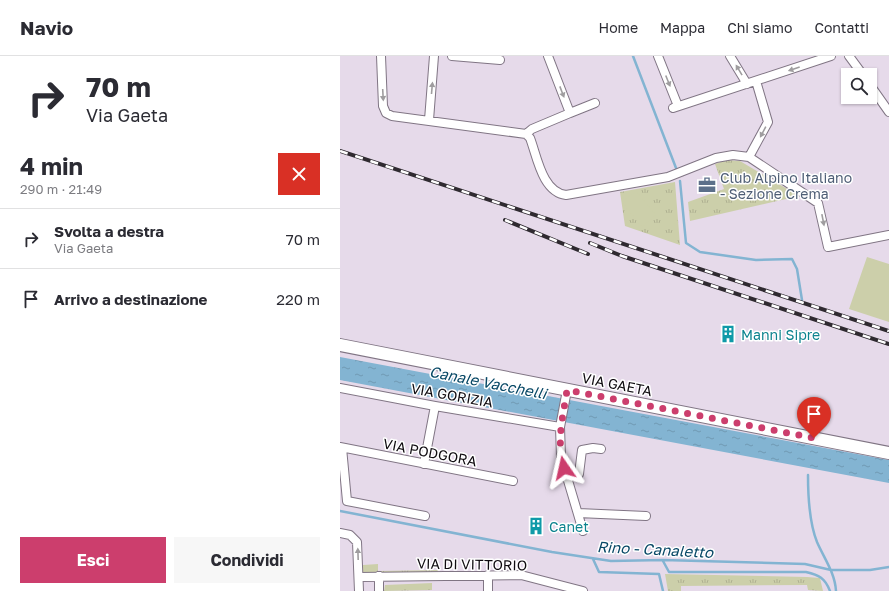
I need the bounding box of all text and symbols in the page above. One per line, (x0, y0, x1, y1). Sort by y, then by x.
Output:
text: Navio (20, 16, 73, 39)
text: Home (599, 19, 638, 36)
text: Mappa (660, 19, 705, 36)
text: Chi siamo (727, 19, 792, 36)
text: Contatti (814, 19, 869, 36)
one-way arrow (735, 64, 742, 76)
one-way arrow (787, 66, 799, 72)
map controls (841, 68, 877, 104)
button: search (841, 68, 877, 104)
text: 70 m (86, 70, 151, 103)
icon: right (20, 72, 72, 124)
one-way arrow (665, 76, 671, 87)
one-way arrow (428, 82, 435, 94)
one-way arrow (559, 87, 565, 98)
one-way arrow (380, 89, 386, 102)
text: Via Gaeta (86, 104, 168, 126)
one-way arrow (759, 126, 766, 137)
text: 4 min (20, 151, 83, 180)
button: close (278, 153, 320, 195)
place label: Club Alpino Italiano - Sezione Crema (720, 169, 852, 202)
office icon: Club Alpino Italiano - Sezione Crema (697, 175, 717, 195)
text: 290 m · 21:49 (20, 181, 102, 197)
one-way arrow (820, 214, 826, 227)
text: Svolta a destra (54, 222, 164, 240)
icon: right (20, 228, 42, 250)
text: 70 m (286, 230, 320, 248)
text: Via Gaeta (54, 240, 113, 256)
icon: arrive (20, 288, 42, 310)
text: Arrivo a destinazione (54, 290, 207, 308)
text: 220 m (276, 290, 320, 308)
building icon: Manni Sipre (718, 324, 738, 344)
place label: Manni Sipre (741, 326, 820, 343)
water label: Canale Vacchelli (428, 362, 550, 403)
street label: VIA GAETA (580, 369, 654, 399)
street label: VIA GORIZIA (410, 379, 495, 411)
pin (797, 397, 831, 438)
icon: arrive (803, 403, 825, 425)
street label: VIA PODGORA (382, 435, 479, 470)
position arrow (543, 447, 585, 489)
building icon: Canet (526, 516, 546, 536)
place label: Canet (549, 518, 589, 535)
button: Esci (20, 537, 166, 583)
button: Condividi (174, 537, 320, 583)
water label: Rino - Canaletto (596, 537, 714, 561)
one-way arrow (355, 548, 362, 560)
street label: VIA DI VITTORIO (417, 555, 527, 573)

